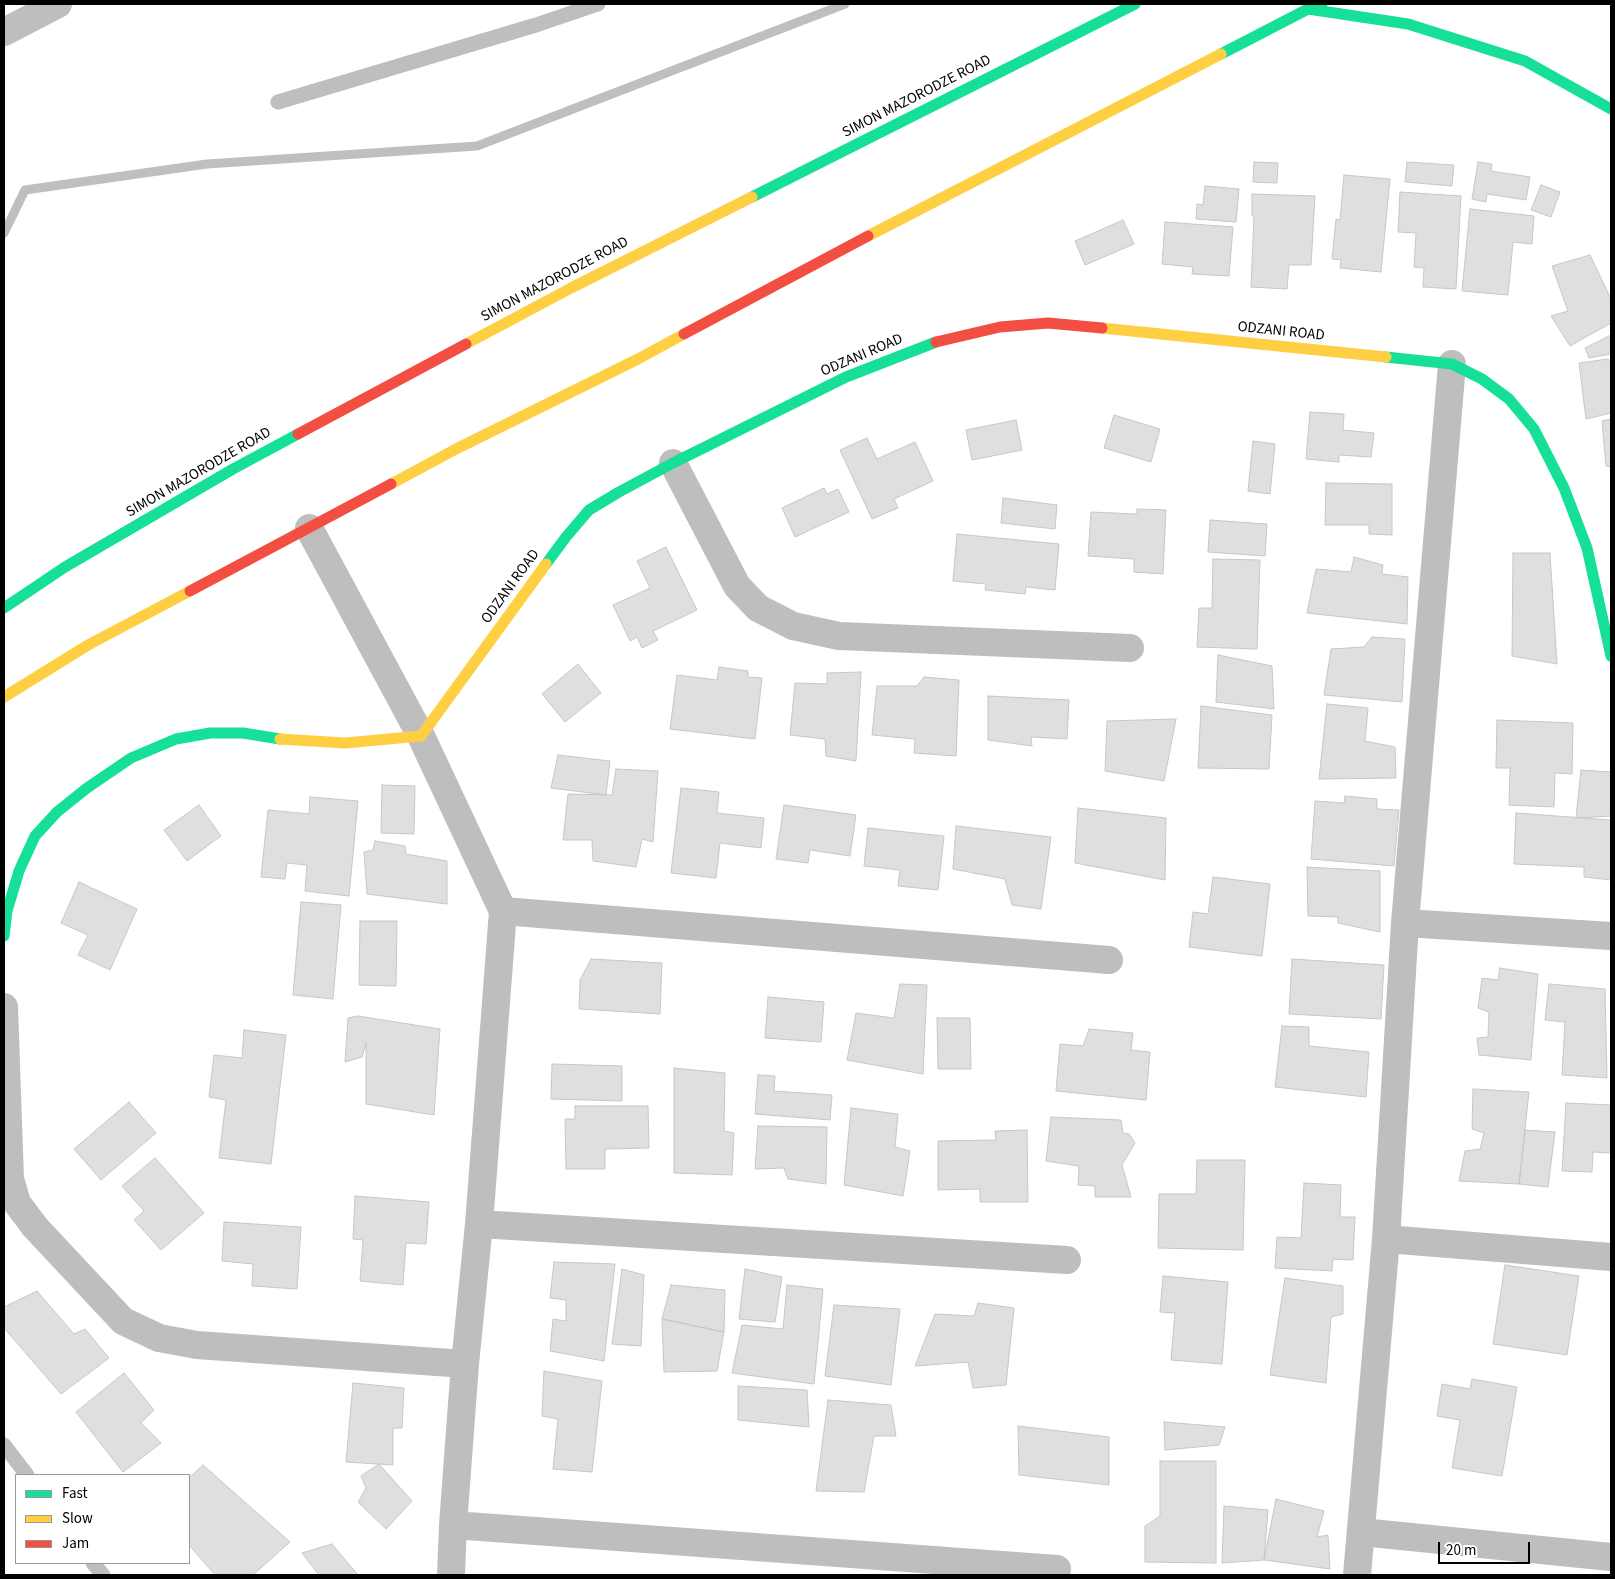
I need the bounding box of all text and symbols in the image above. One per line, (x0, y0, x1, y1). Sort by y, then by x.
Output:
street label: SIMON MAZORODZE ROAD (840, 52, 994, 142)
street label: SIMON MAZORODZE ROAD (478, 233, 632, 327)
street label: ODZANI ROAD (1237, 318, 1325, 346)
street label: ODZANI ROAD (818, 331, 906, 381)
street label: SIMON MAZORODZE ROAD (123, 424, 275, 522)
street label: ODZANI ROAD (478, 546, 544, 628)
legend (15, 1474, 190, 1564)
text: Fast (62, 1483, 88, 1504)
text: Slow (62, 1508, 93, 1529)
scale bar (1440, 1532, 1532, 1564)
text: Jam (62, 1533, 89, 1554)
text: 20 m (1446, 1540, 1476, 1561)

